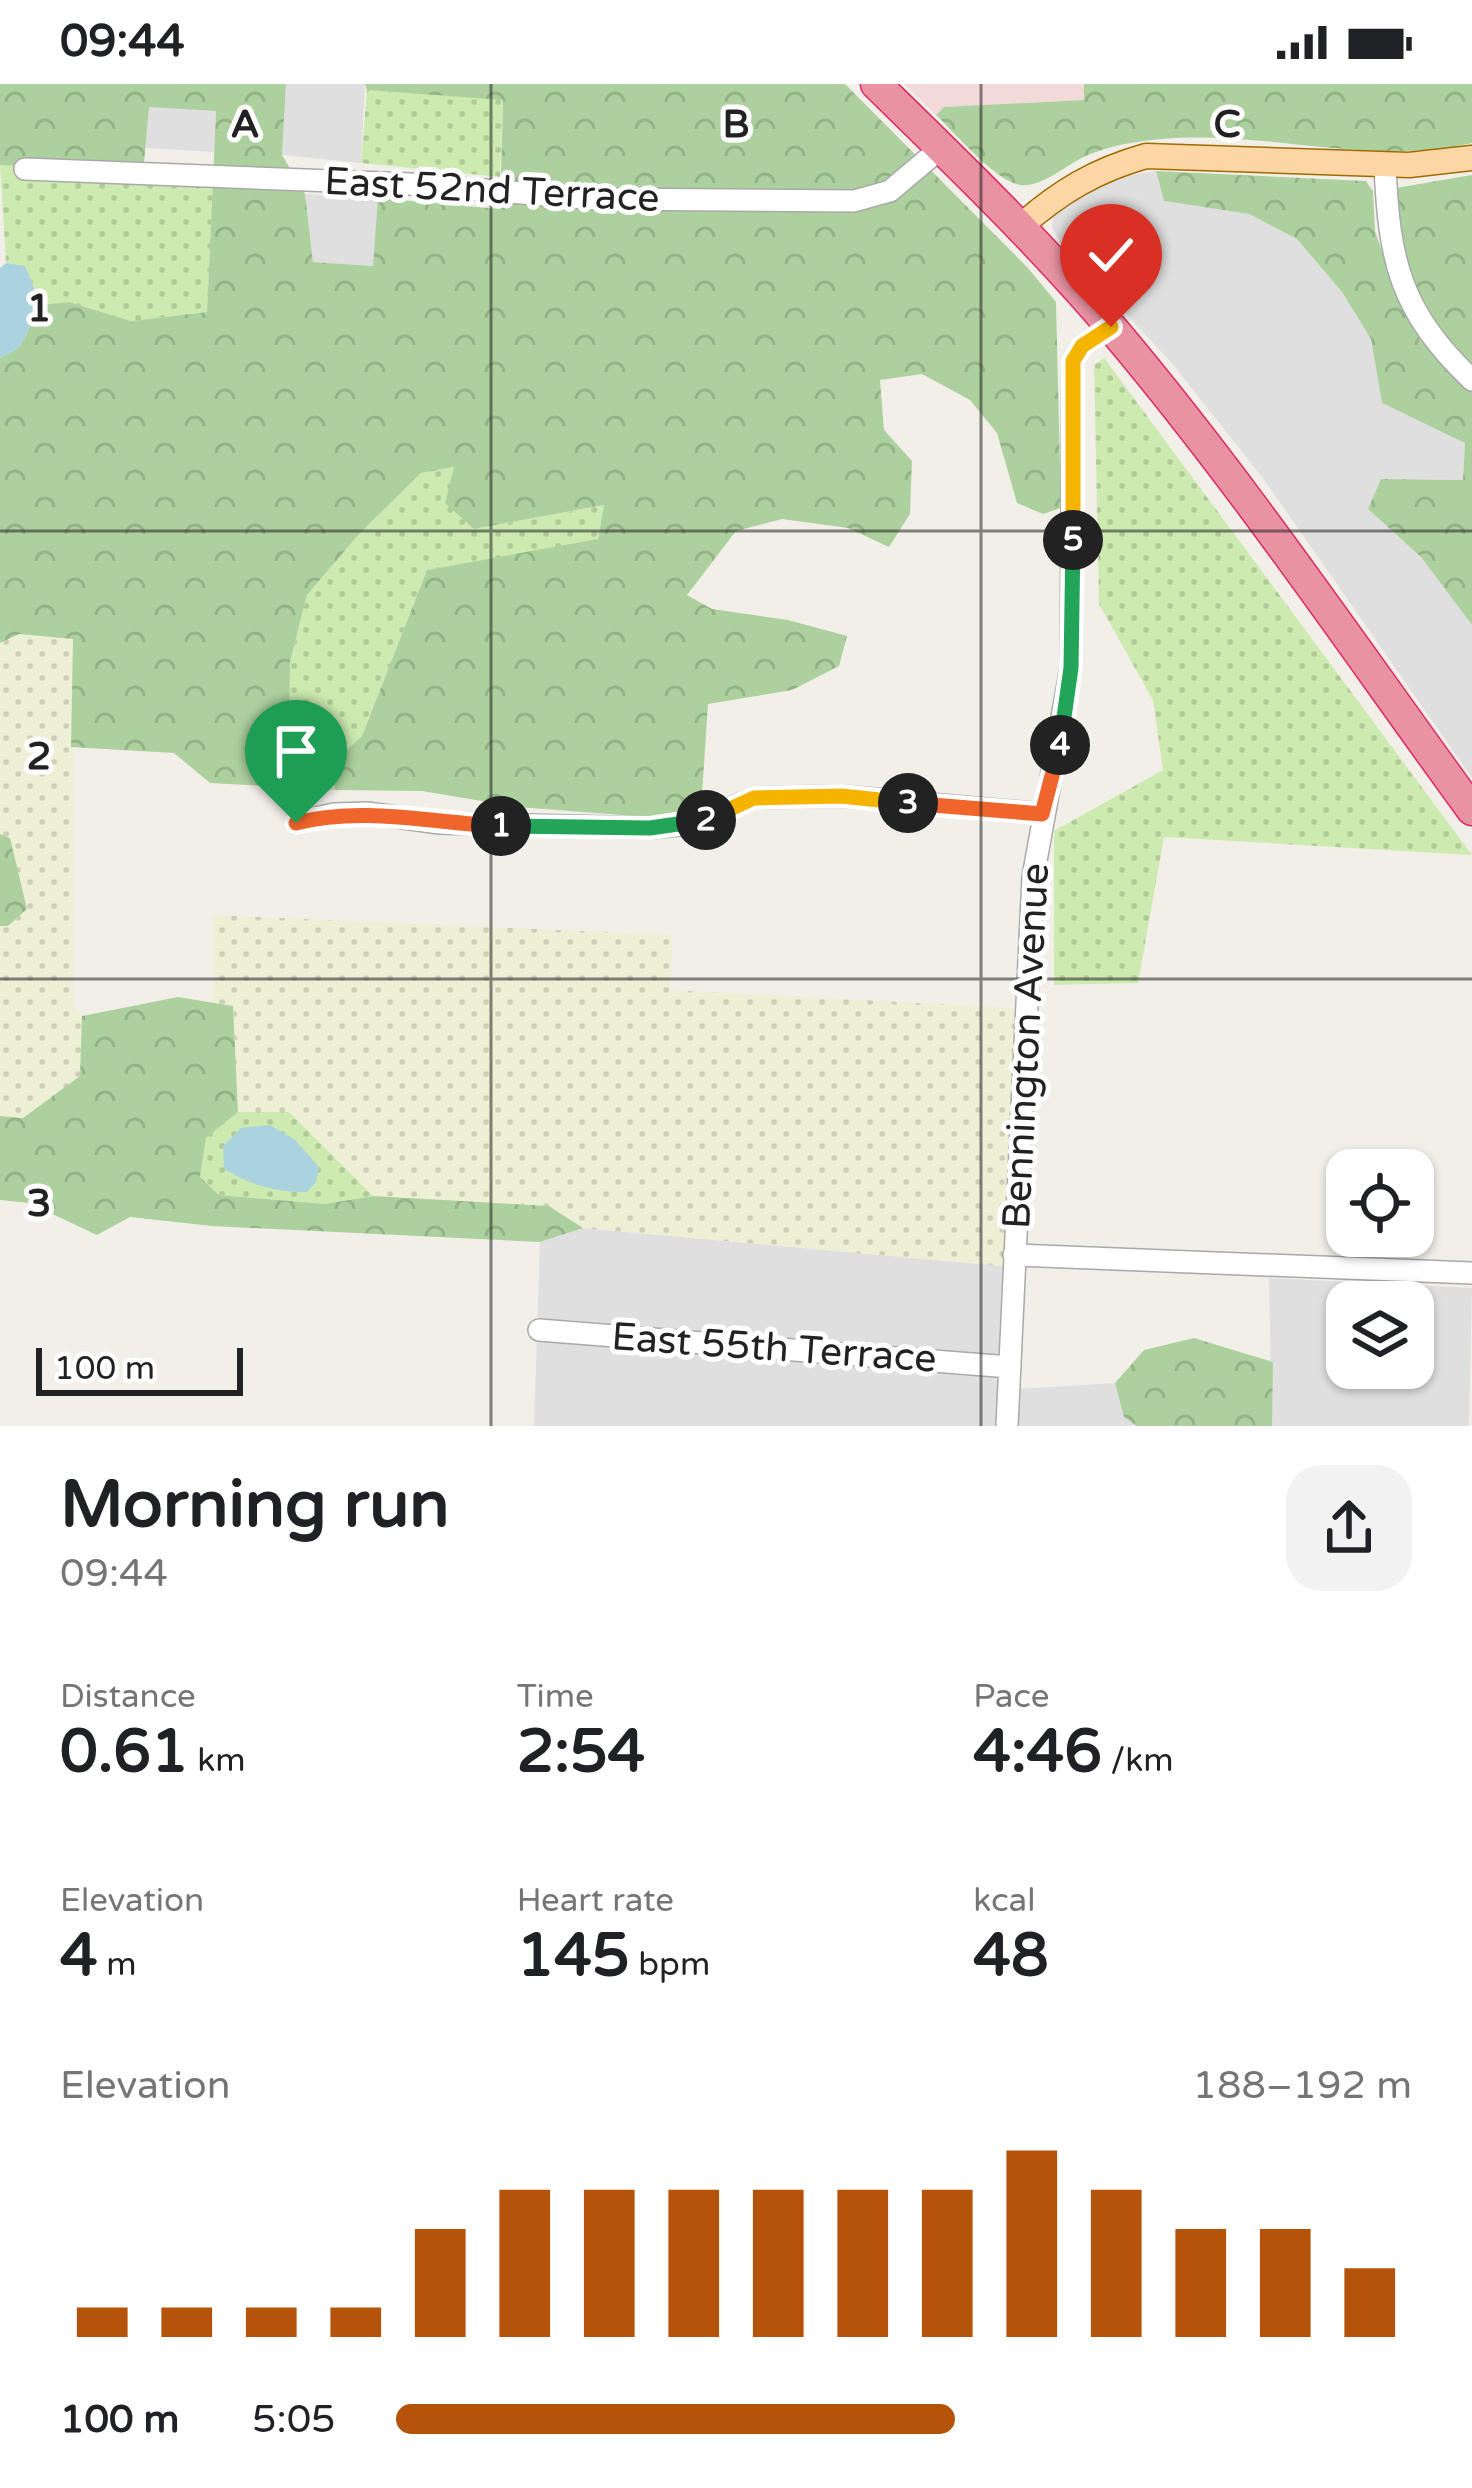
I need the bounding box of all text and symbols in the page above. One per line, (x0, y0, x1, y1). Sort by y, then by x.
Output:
text: 09:44 (60, 15, 185, 69)
text: A (230, 101, 260, 148)
text: B (722, 101, 750, 148)
text: C (1213, 101, 1241, 148)
street label: East 52nd Terrace (323, 158, 661, 222)
pin (1060, 204, 1162, 327)
icon: check (1078, 222, 1144, 288)
text: 1 (27, 285, 51, 332)
pin: 5 (1043, 510, 1103, 570)
text: 5 (1063, 520, 1083, 559)
pin (245, 700, 347, 823)
pin: 4 (1030, 715, 1090, 775)
icon: arrive (263, 718, 329, 784)
text: 4 (1050, 725, 1070, 764)
text: 2 (27, 733, 51, 780)
pin: 3 (878, 773, 938, 833)
text: 3 (898, 783, 918, 822)
pin: 2 (676, 790, 736, 850)
pin: 1 (471, 796, 531, 856)
text: 2 (696, 800, 716, 839)
text: 1 (491, 806, 511, 845)
street label: Bennington Avenue (993, 862, 1059, 1230)
map controls (1326, 1149, 1434, 1389)
button: locate (1326, 1149, 1434, 1257)
text: 3 (27, 1180, 51, 1227)
button: layers (1326, 1281, 1434, 1389)
street label: East 55th Terrace (610, 1313, 938, 1383)
scale bar (36, 1342, 243, 1395)
text: 100 m (54, 1349, 155, 1388)
text: Morning run (60, 1465, 450, 1545)
button: share (1286, 1465, 1412, 1591)
text: 09:44 (60, 1550, 168, 1597)
text: Distance (60, 1677, 196, 1716)
text: Time (517, 1677, 594, 1716)
text: Pace (973, 1677, 1049, 1716)
text: 0.61 (60, 1716, 189, 1788)
text: 2:54 (517, 1716, 645, 1788)
text: 4:46 (973, 1716, 1102, 1788)
text: km (189, 1741, 246, 1780)
text: /km (1102, 1741, 1173, 1780)
text: Elevation (60, 1881, 204, 1920)
text: Heart rate (517, 1881, 674, 1920)
text: kcal (973, 1881, 1035, 1920)
text: 4 (60, 1920, 98, 1992)
text: 145 (517, 1920, 630, 1992)
text: 48 (973, 1920, 1049, 1992)
text: m (98, 1945, 137, 1984)
text: bpm (630, 1945, 710, 1984)
text: Elevation (60, 2062, 230, 2109)
text: 188–192 m (1192, 2062, 1412, 2109)
text: 100 m (60, 2396, 179, 2443)
text: 5:05 (252, 2396, 336, 2443)

